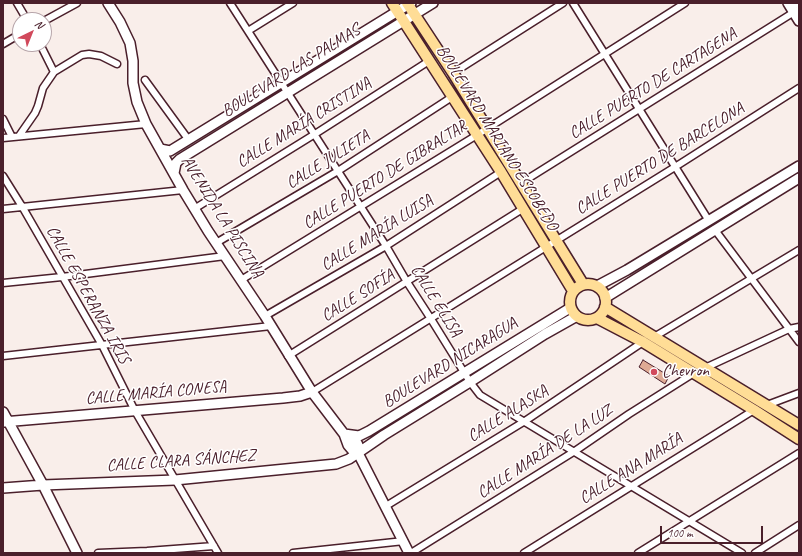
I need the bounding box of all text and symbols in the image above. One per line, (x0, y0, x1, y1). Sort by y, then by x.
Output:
north arrow (12, 12, 52, 52)
text: N (32, 17, 47, 31)
street label: BOULEVARD LAS PALMAS (218, 20, 364, 122)
street label: CALLE PUERTO DE CARTAGENA (565, 24, 741, 144)
street label: BOULEVARD MARIANO ESCOBEDO (431, 42, 563, 234)
street label: CALLE MARÍA CRISTINA (233, 73, 375, 173)
street label: CALLE PUERTO DE BARCELONA (572, 99, 748, 219)
street label: CALLE PUERTO DE GIBRALTAR (299, 116, 471, 234)
street label: CALLE JULIETA (283, 126, 373, 194)
street label: AVENIDA LA PISCINA (176, 152, 268, 282)
street label: CALLE MARÍA LUISA (317, 190, 437, 276)
street label: CALLE ESPERANZA IRIS (42, 222, 134, 368)
street label: CALLE ELISA (406, 261, 466, 341)
street label: CALLE SOFÍA (318, 266, 398, 326)
street label: BOULEVARD NICARAGUA (379, 313, 521, 413)
place label: Chevron (662, 362, 709, 382)
marker: Chevron (649, 367, 659, 377)
street label: CALLE MARÍA CONESA (85, 377, 227, 409)
street label: CALLE ALASKA (464, 381, 552, 447)
street label: CALLE MARÍA DE LA LUZ (473, 401, 617, 503)
street label: CALLE ANA MARÍA (576, 429, 686, 509)
street label: CALLE CLARA SÁNCHEZ (106, 446, 256, 476)
scale bar (662, 518, 765, 544)
text: 100 m (667, 525, 693, 541)

